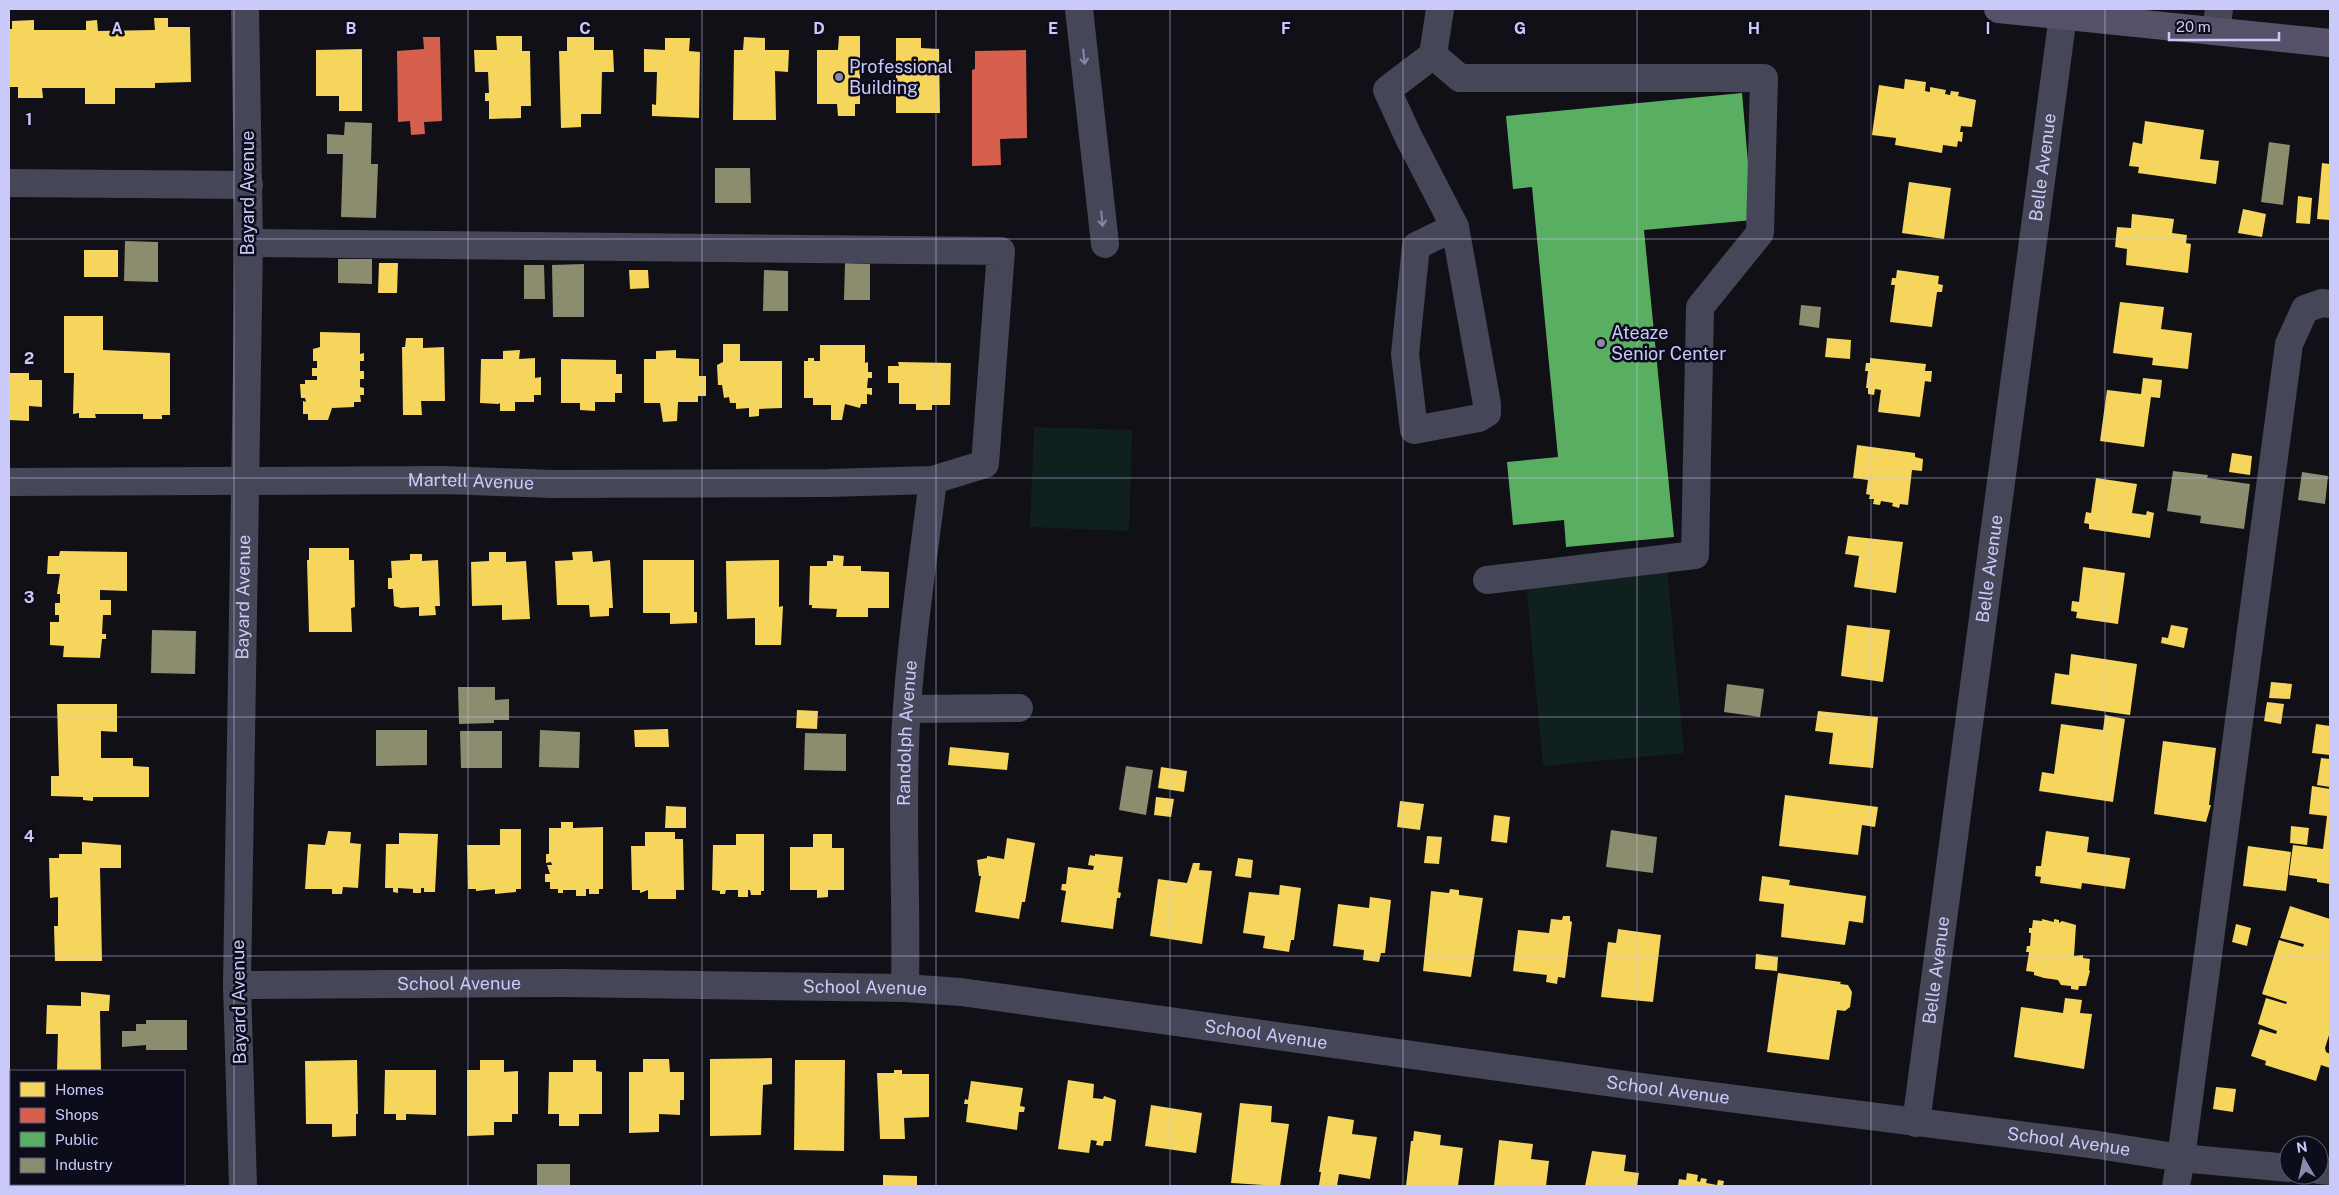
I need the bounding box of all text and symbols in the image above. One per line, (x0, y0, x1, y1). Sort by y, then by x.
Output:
scale bar (2169, 10, 2279, 42)
text: 20 m (2176, 18, 2211, 35)
text: A (111, 19, 123, 38)
text: B (346, 19, 357, 38)
text: C (579, 19, 591, 38)
text: D (813, 19, 825, 38)
text: E (1048, 19, 1058, 38)
text: F (1281, 19, 1291, 38)
text: G (1514, 19, 1526, 38)
text: H (1748, 19, 1760, 38)
text: I (1986, 19, 1990, 38)
one-way arrow (1079, 49, 1089, 65)
place label: Professional Building (849, 56, 953, 98)
marker: Professional Building (833, 71, 845, 83)
text: 1 (26, 110, 32, 129)
street label: Belle Avenue (2025, 112, 2060, 223)
street label: Bayard Avenue (237, 131, 258, 255)
one-way arrow (1097, 210, 1107, 226)
place label: Ateaze Senior Center (1611, 322, 1726, 364)
marker: Ateaze Senior Center (1595, 337, 1607, 349)
text: 2 (24, 349, 34, 368)
street label: Martell Avenue (408, 469, 535, 493)
street label: Belle Avenue (1971, 513, 2007, 624)
street label: Bayard Avenue (231, 534, 254, 660)
text: 3 (24, 588, 34, 607)
street label: Randolph Avenue (893, 659, 921, 806)
text: 4 (24, 827, 35, 846)
street label: Belle Avenue (1918, 915, 1953, 1026)
street label: Bayard Avenue (227, 939, 250, 1065)
street label: School Avenue (397, 972, 521, 994)
street label: School Avenue (803, 975, 928, 1000)
street label: School Avenue (1203, 1015, 1329, 1053)
legend (10, 1070, 185, 1185)
street label: School Avenue (1605, 1071, 1731, 1108)
text: Homes (55, 1081, 104, 1098)
text: Shops (55, 1106, 99, 1123)
street label: School Avenue (2006, 1123, 2132, 1160)
text: Public (55, 1131, 99, 1148)
north arrow (2279, 1135, 2329, 1185)
text: N (2295, 1138, 2309, 1156)
text: Industry (55, 1156, 113, 1173)

